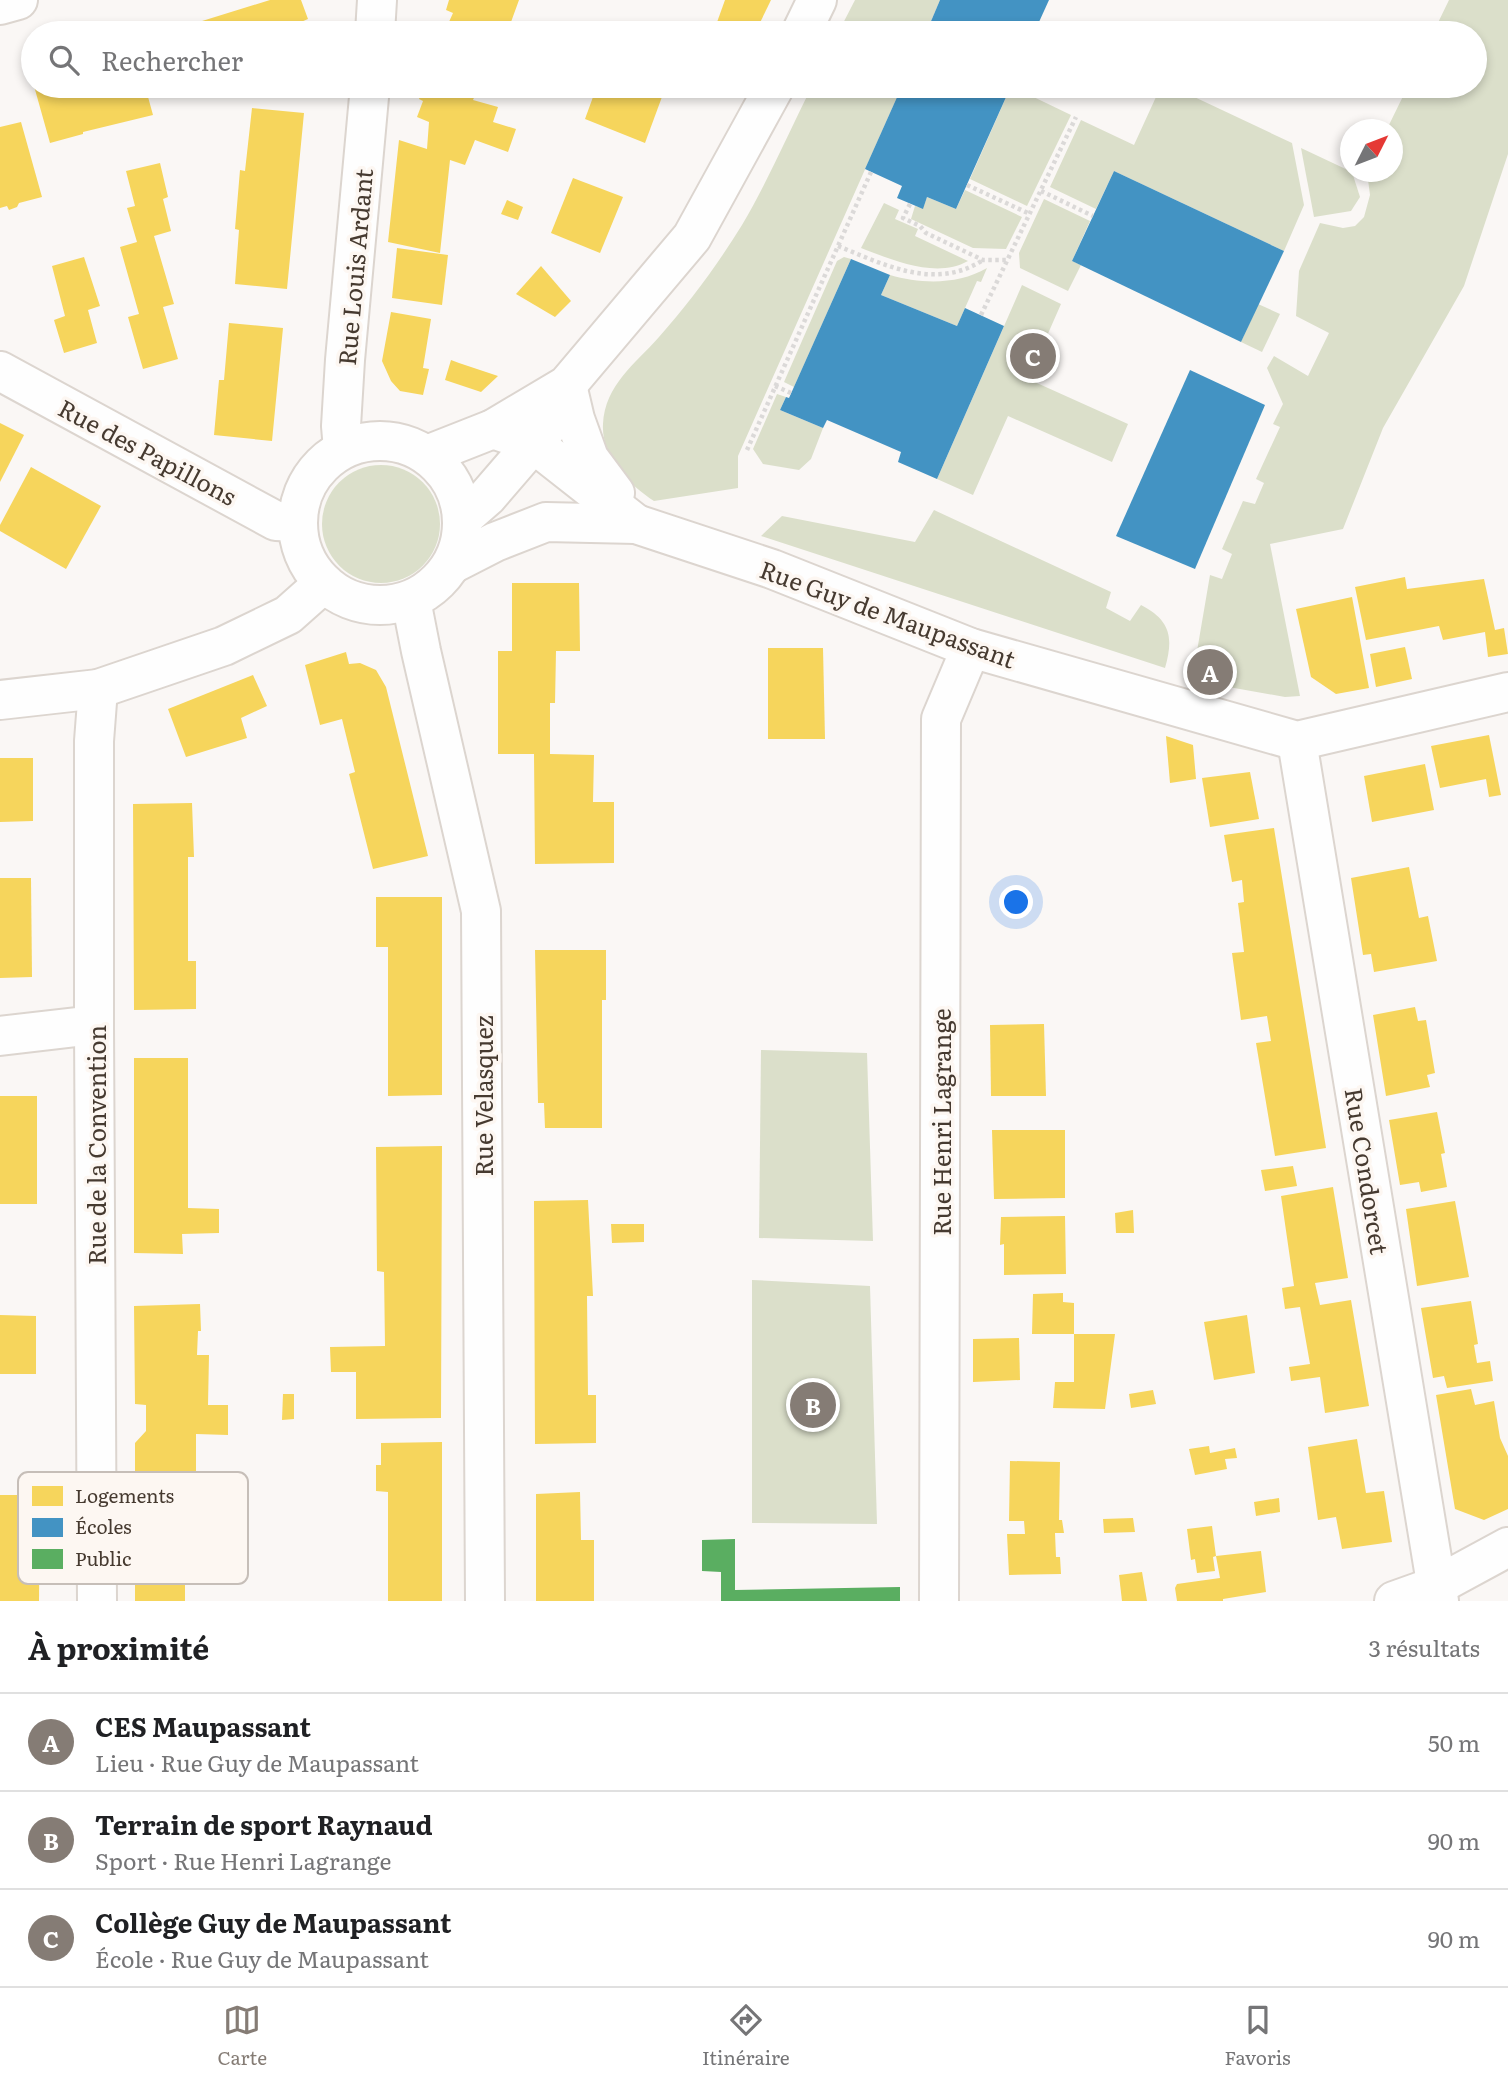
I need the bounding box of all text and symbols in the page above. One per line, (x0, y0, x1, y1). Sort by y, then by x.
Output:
search box (21, 21, 1487, 98)
text: Rechercher (101, 40, 243, 79)
icon: search (45, 41, 83, 79)
north arrow (1340, 119, 1403, 182)
street label: Rue Louis Ardant (328, 167, 380, 367)
pin: C (1010, 330, 1056, 382)
street label: Rue des Papillons (53, 389, 243, 513)
street label: Rue Guy de Maupassant (755, 550, 1021, 676)
pin: A (1187, 646, 1233, 698)
your location (999, 885, 1033, 919)
street label: Rue Henri Lagrange (923, 1008, 958, 1236)
street label: Rue Velasquez (465, 1015, 500, 1177)
street label: Rue de la Convention (78, 1025, 113, 1265)
street label: Rue Condorcet (1338, 1085, 1398, 1257)
pin: B (790, 1379, 836, 1431)
legend (18, 1472, 248, 1584)
text: Logements (75, 1481, 174, 1509)
text: Écoles (75, 1512, 132, 1540)
text: Public (75, 1544, 132, 1572)
text: À proximité (28, 1625, 209, 1669)
text: 3 résultats (1368, 1630, 1480, 1664)
text: CES Maupassant (95, 1706, 311, 1745)
text: A (42, 1725, 60, 1759)
text: 50 m (1428, 1725, 1480, 1759)
text: Lieu · Rue Guy de Maupassant (95, 1745, 419, 1779)
text: Terrain de sport Raynaud (95, 1804, 433, 1843)
text: B (43, 1823, 59, 1857)
text: 90 m (1428, 1823, 1480, 1857)
text: Sport · Rue Henri Lagrange (95, 1843, 391, 1877)
text: Collège Guy de Maupassant (95, 1902, 451, 1941)
text: C (43, 1921, 59, 1955)
text: 90 m (1428, 1921, 1480, 1955)
text: École · Rue Guy de Maupassant (95, 1941, 429, 1975)
tab: Carte (217, 2001, 267, 2071)
tab: Itinéraire (702, 2001, 790, 2071)
tab: Favoris (1225, 2001, 1291, 2071)

